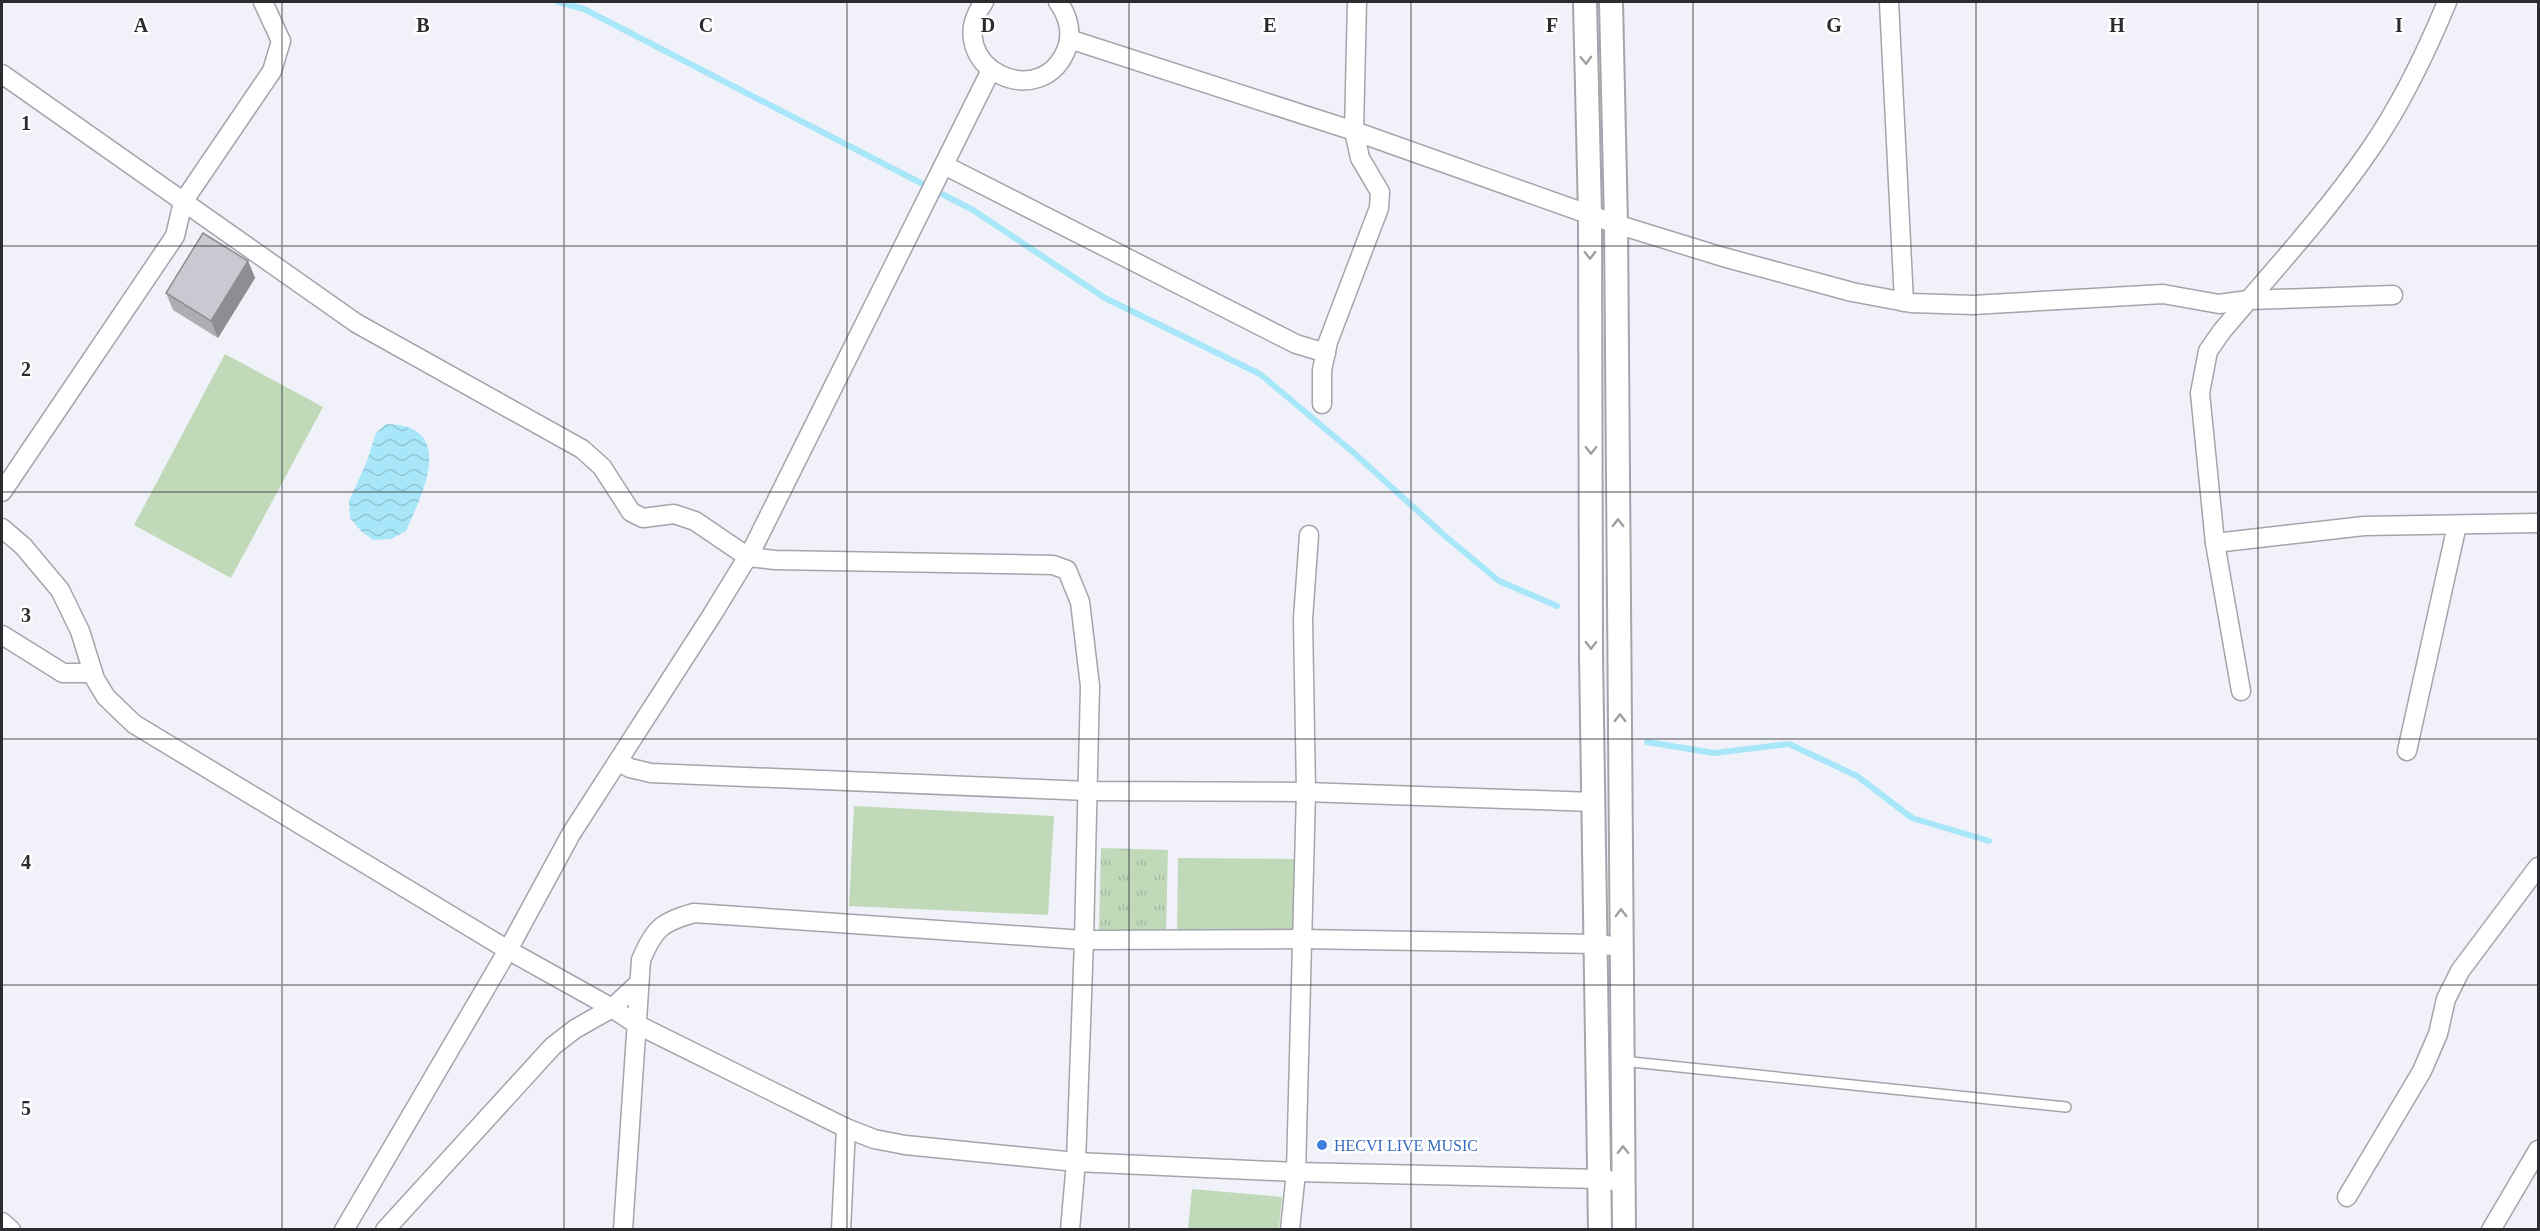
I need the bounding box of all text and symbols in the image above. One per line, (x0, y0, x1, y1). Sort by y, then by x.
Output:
text: A (134, 14, 149, 36)
text: B (416, 14, 430, 36)
text: C (699, 14, 713, 36)
text: D (981, 14, 995, 36)
text: E (1263, 14, 1277, 36)
text: F (1546, 14, 1558, 36)
text: G (1826, 14, 1842, 36)
text: H (2109, 14, 2125, 36)
text: I (2395, 14, 2403, 36)
one-way arrow (1580, 55, 1592, 64)
text: 1 (21, 112, 31, 134)
one-way arrow (1584, 250, 1596, 259)
text: 2 (21, 358, 31, 380)
one-way arrow (1584, 445, 1597, 454)
one-way arrow (1612, 519, 1624, 528)
text: 3 (21, 604, 31, 626)
one-way arrow (1585, 640, 1597, 649)
one-way arrow (1614, 714, 1626, 723)
text: 4 (21, 851, 31, 873)
one-way arrow (1615, 909, 1627, 918)
text: 5 (21, 1097, 31, 1119)
place label: HECVI LIVE MUSIC (1334, 1137, 1478, 1154)
marker: HECVI LIVE MUSIC (1315, 1138, 1329, 1152)
one-way arrow (1617, 1146, 1629, 1155)

